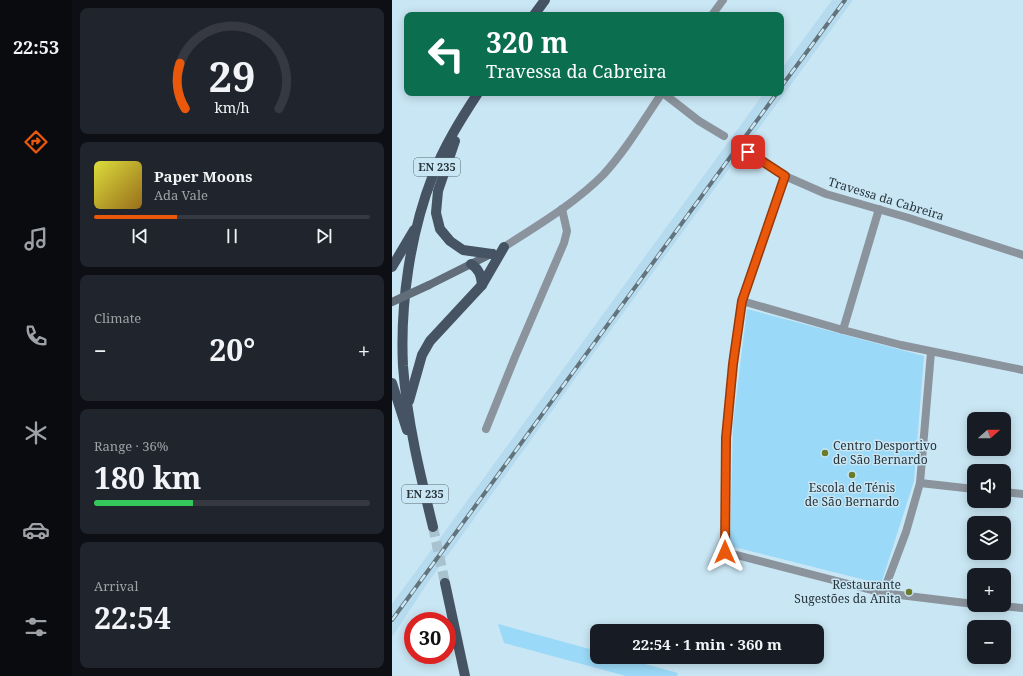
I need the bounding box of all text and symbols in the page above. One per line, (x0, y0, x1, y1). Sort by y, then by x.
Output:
text: 320 m (486, 23, 568, 61)
icon: left (420, 28, 472, 80)
text: 22:53 (13, 35, 59, 59)
text: 29 (208, 48, 256, 104)
text: Travessa da Cabreira (486, 59, 667, 83)
text: km/h (214, 97, 250, 116)
icon: directions (22, 128, 50, 156)
pin (731, 135, 765, 169)
icon: arrive (737, 141, 759, 163)
road number: EN 235 (414, 158, 460, 176)
text: Paper Moons (154, 166, 253, 186)
street label: Travessa da Cabreira (826, 173, 946, 224)
text: Ada Vale (154, 186, 208, 204)
icon: music (22, 225, 50, 253)
icon: previous (129, 225, 151, 247)
icon: pause (221, 225, 243, 247)
icon: next (313, 225, 335, 247)
text: Climate (94, 309, 141, 327)
icon: phone (22, 322, 50, 350)
text: 20° (209, 329, 255, 370)
text: − (94, 335, 107, 365)
text: + (358, 335, 370, 365)
north arrow (967, 412, 1011, 456)
map controls (967, 412, 1011, 664)
icon: climate (22, 419, 50, 447)
text: Range · 36% (94, 437, 168, 455)
place label: Centro Desportivo de São Bernardo (833, 437, 937, 468)
marker: Centro Desportivo de São Bernardo (820, 448, 830, 458)
text: 180 km (94, 457, 201, 498)
button: sound (967, 464, 1011, 508)
marker: Escola de Ténis de São Bernardo (847, 470, 857, 480)
place label: Escola de Ténis de São Bernardo (805, 479, 899, 510)
road number: EN 235 (402, 485, 448, 503)
icon: car (22, 516, 50, 544)
button: layers (967, 516, 1011, 560)
position arrow (704, 531, 746, 573)
button: + (967, 568, 1011, 612)
place label: Restaurante Sugestões da Anita (794, 576, 901, 607)
text: Arrival (94, 577, 138, 595)
marker: Restaurante Sugestões da Anita (904, 587, 914, 597)
text: 22:54 (94, 597, 171, 638)
speed limit sign: 30 (404, 612, 456, 664)
icon: filters (22, 613, 50, 641)
button: − (967, 620, 1011, 664)
text: 22:54 · 1 min · 360 m (632, 634, 782, 654)

